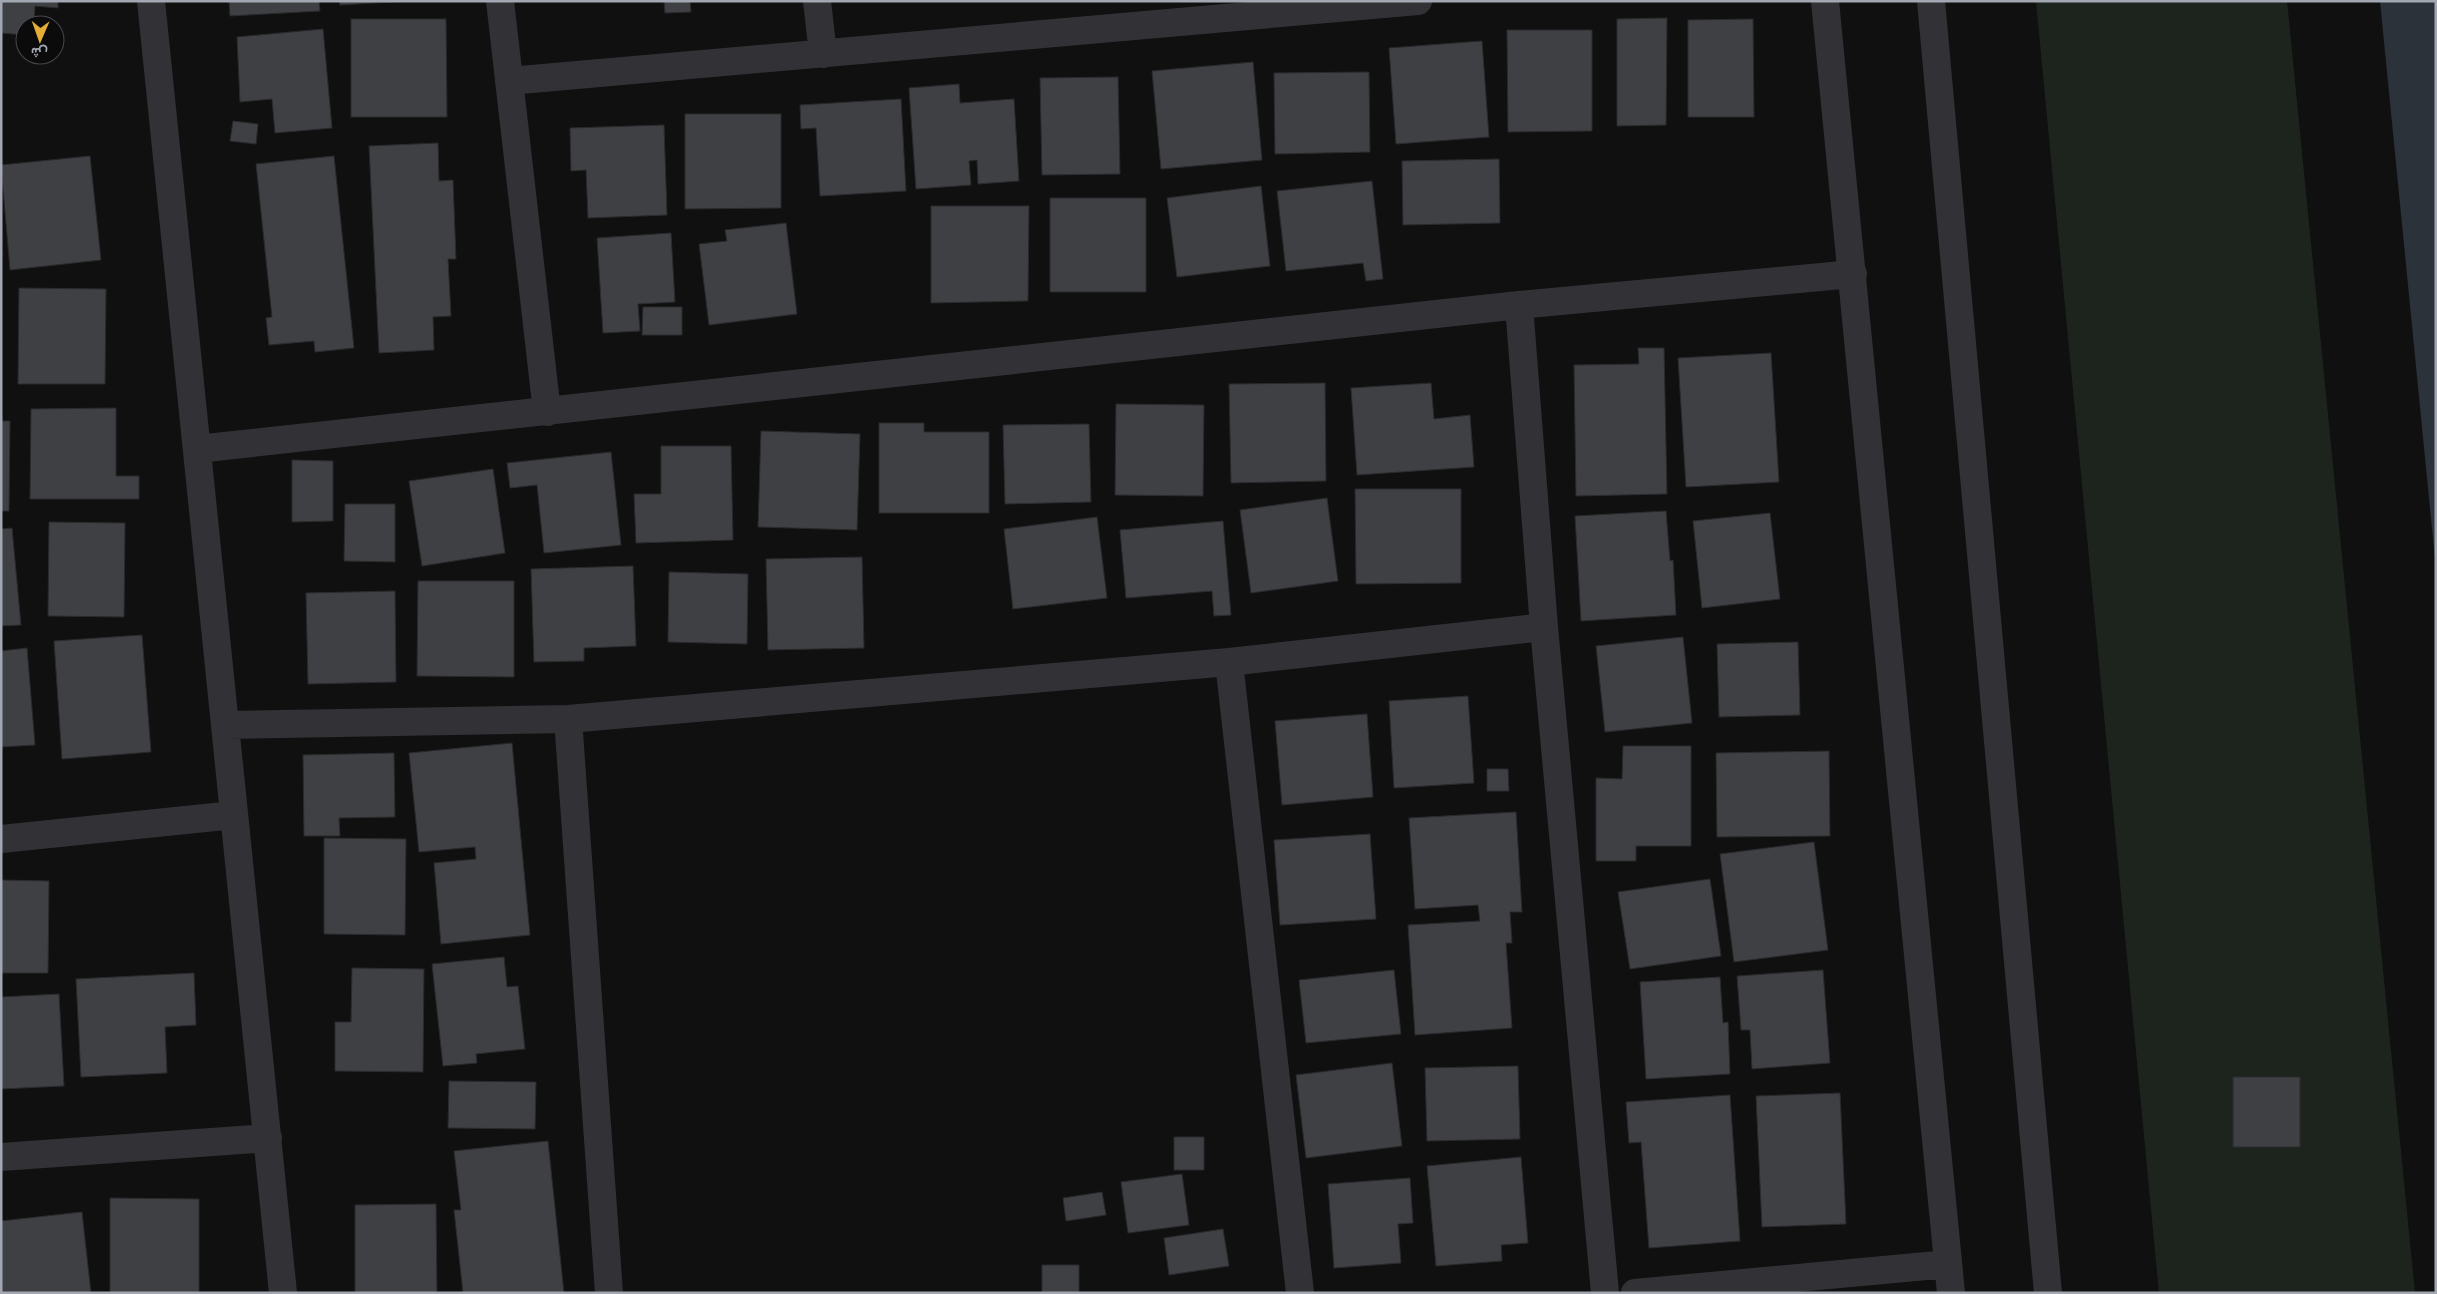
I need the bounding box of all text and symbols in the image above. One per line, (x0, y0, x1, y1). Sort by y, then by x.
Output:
north arrow (15, 15, 65, 65)
text: ش (31, 44, 48, 62)

